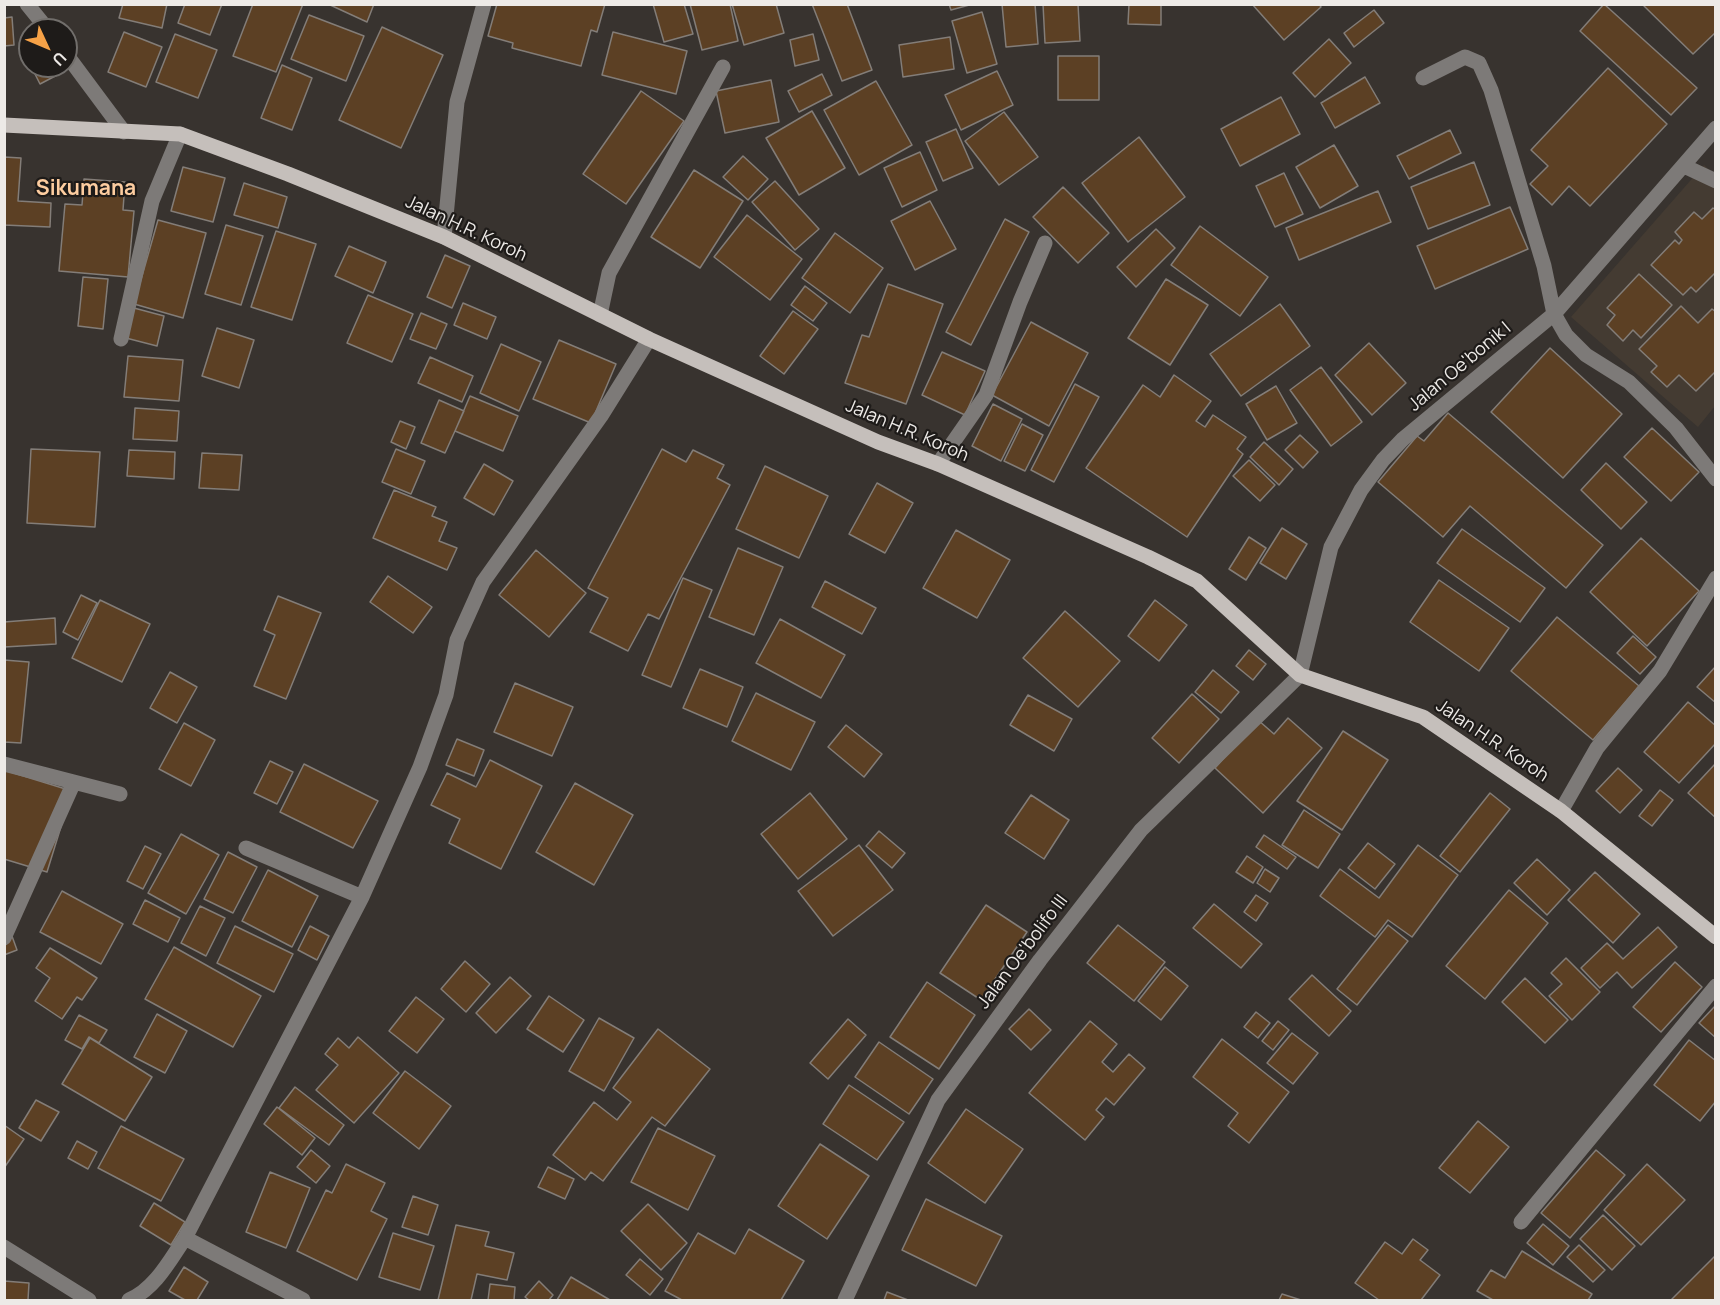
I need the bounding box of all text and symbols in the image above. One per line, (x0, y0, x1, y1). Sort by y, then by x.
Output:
north arrow (18, 18, 78, 78)
text: U (48, 47, 71, 71)
district label: Sikumana (36, 176, 136, 202)
street label: Jalan H.R. Koroh (402, 191, 530, 267)
street label: Jalan Oe'bonik I (1404, 318, 1516, 416)
street label: Jalan H.R. Koroh (842, 395, 972, 467)
street label: Jalan H.R. Koroh (1431, 695, 1553, 787)
street label: Jalan Oe'bolifo III (973, 891, 1073, 1013)

